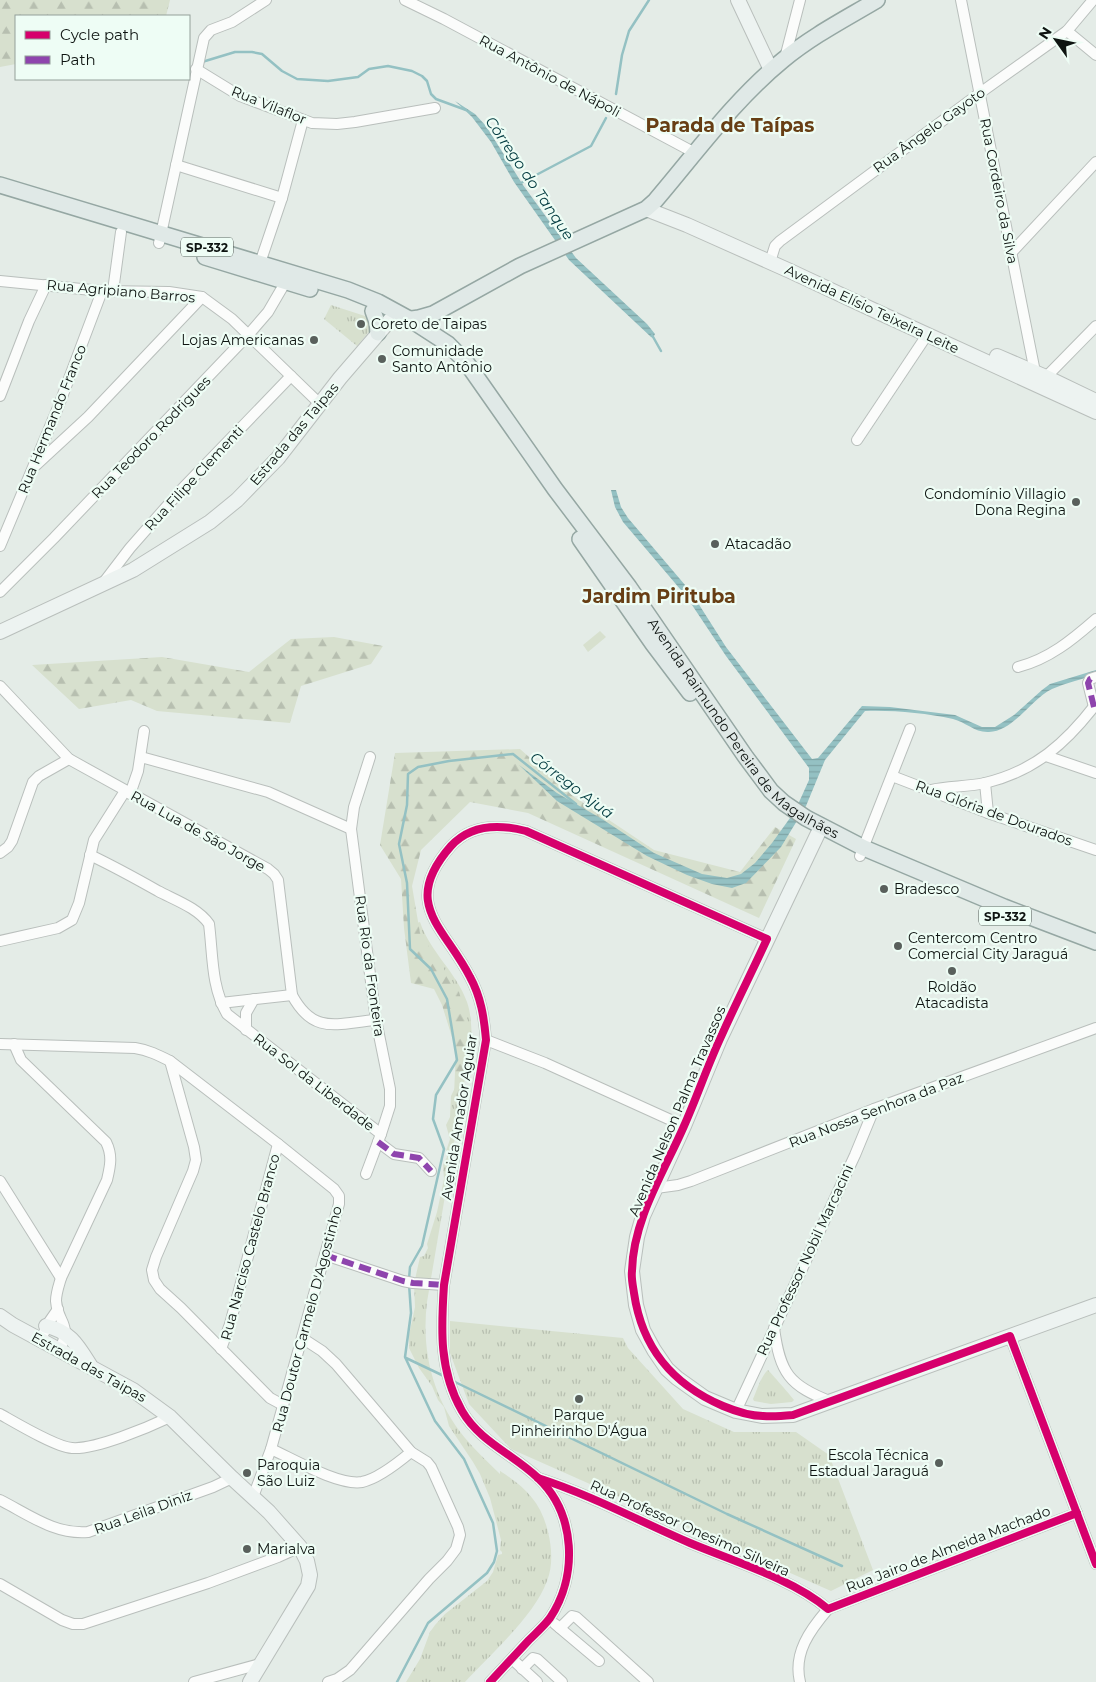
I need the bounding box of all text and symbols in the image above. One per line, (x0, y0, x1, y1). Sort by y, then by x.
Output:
legend (15, 15, 190, 80)
north arrow (1031, 15, 1081, 65)
text: N (1034, 23, 1056, 43)
text: Cycle path (60, 25, 139, 44)
street label: Rua Antônio de Nápoli (476, 31, 624, 121)
text: Path (60, 50, 96, 69)
street label: Rua Vilaflor (229, 82, 310, 128)
street label: Rua Ângelo Gayoto (869, 83, 989, 177)
water label: Córrego do Tanque (482, 113, 578, 243)
district label: Parada de Taípas (646, 114, 814, 137)
street label: Rua Cordeiro da Silva (976, 117, 1022, 265)
road number: SP-332 (181, 238, 233, 256)
street label: Avenida Elísio Teixeira Leite (782, 261, 962, 357)
street label: Rua Agripiano Barros (46, 276, 196, 306)
place label: Coreto de Taipas (371, 315, 487, 333)
marker: Coreto de Taipas (355, 318, 367, 330)
place label: Lojas Americanas (181, 331, 304, 349)
marker: Lojas Americanas (308, 334, 320, 346)
street label: Rua Hermando Franco (14, 342, 90, 496)
place label: Comunidade Santo Antônio (392, 342, 492, 376)
marker: Comunidade Santo Antônio (376, 353, 388, 365)
street label: Rua Teodoro Rodrigues (88, 372, 215, 502)
street label: Estrada das Taipas (246, 379, 342, 489)
street label: Rua Filipe Clementi (140, 422, 248, 534)
place label: Condomínio Villagio Dona Regina (924, 485, 1066, 519)
marker: Condomínio Villagio Dona Regina (1070, 496, 1082, 508)
place label: Atacadão (725, 535, 792, 553)
marker: Atacadão (709, 538, 721, 550)
district label: Jardim Pirituba (581, 585, 736, 608)
street label: Avenida Raimundo Pereira de Magalhães (644, 615, 842, 843)
water label: Córrego Ajuá (527, 748, 617, 822)
street label: Rua Glória de Dourados (913, 776, 1075, 850)
street label: Rua Lua de São Jorge (128, 786, 268, 876)
place label: Bradesco (894, 880, 959, 898)
marker: Bradesco (878, 883, 890, 895)
street label: Rua Rio da Fronteira (351, 894, 389, 1038)
road number: SP-332 (979, 906, 1031, 926)
place label: Centercom Centro Comercial City Jaraguá (908, 929, 1068, 963)
marker: Centercom Centro Comercial City Jaraguá (892, 940, 904, 952)
marker: Roldão Atacadista (946, 965, 958, 977)
place label: Roldão Atacadista (915, 978, 989, 1012)
street label: Avenida Nelson Palma Travassos (624, 1003, 730, 1219)
street label: Rua Sol da Liberdade (250, 1029, 378, 1135)
street label: Avenida Amador Aguiar (437, 1033, 481, 1201)
street label: Rua Nossa Senhora da Paz (786, 1068, 966, 1152)
street label: Rua Narciso Castelo Branco (216, 1152, 284, 1342)
street label: Rua Professor Nobil Marcacini (753, 1161, 857, 1359)
street label: Rua Doutor Carmelo D'Agostinho (268, 1204, 346, 1434)
street label: Estrada das Taipas (28, 1328, 150, 1406)
marker: Parque Pinheirinho D'Água (573, 1393, 585, 1405)
place label: Parque Pinheirinho D'Água (511, 1406, 647, 1440)
place label: Escola Técnica Estadual Jaraguá (809, 1446, 929, 1480)
place label: Paroquia São Luiz (257, 1456, 320, 1490)
marker: Escola Técnica Estadual Jaraguá (933, 1457, 945, 1469)
marker: Paroquia São Luiz (241, 1467, 253, 1479)
street label: Rua Professor Onesimo Silveira (587, 1476, 793, 1580)
street label: Rua Leila Diniz (91, 1486, 195, 1538)
street label: Rua Jairo de Almeida Machado (843, 1502, 1053, 1596)
place label: Marialva (257, 1540, 316, 1558)
marker: Marialva (241, 1543, 253, 1555)

